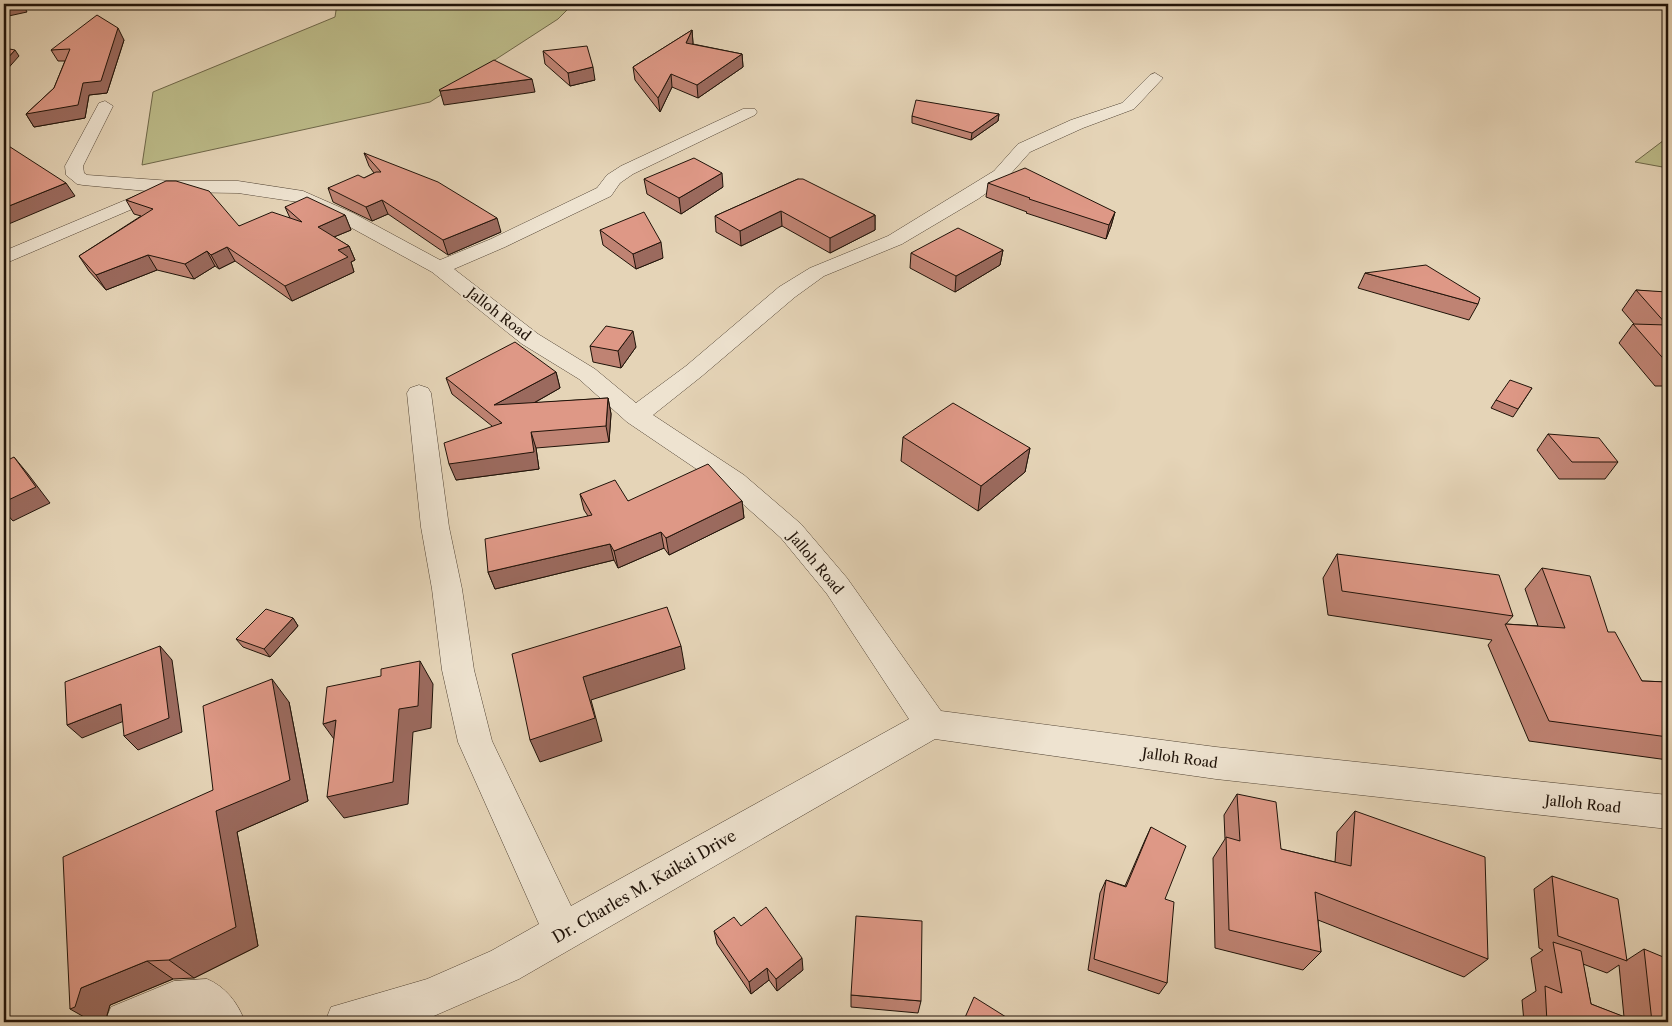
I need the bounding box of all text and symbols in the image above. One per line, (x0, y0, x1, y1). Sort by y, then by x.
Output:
street label: Jalloh Road (462, 282, 535, 345)
street label: Jalloh Road (783, 527, 848, 598)
street label: Jalloh Road (1139, 744, 1219, 772)
street label: Jalloh Road (1542, 791, 1622, 817)
street label: Dr. Charles M. Kaikai Drive (549, 825, 739, 947)

